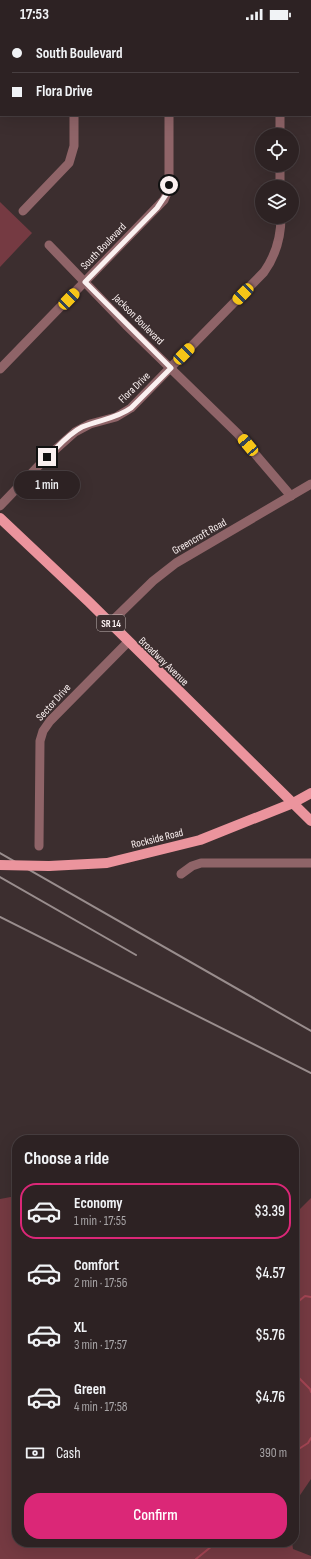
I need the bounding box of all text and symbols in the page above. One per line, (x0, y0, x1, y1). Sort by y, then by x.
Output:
text: 17:53 (20, 5, 49, 24)
text: South Boulevard (36, 44, 123, 63)
text: Flora Drive (36, 82, 93, 101)
map controls (255, 128, 299, 224)
button: locate (255, 128, 299, 172)
route start (160, 176, 178, 194)
button: layers (255, 180, 299, 224)
street label: South Boulevard (78, 220, 129, 272)
car (230, 281, 256, 307)
car (56, 286, 82, 312)
street label: Jackson Boulevard (110, 291, 167, 348)
car (171, 341, 197, 367)
street label: Flora Drive (116, 369, 153, 406)
car (236, 432, 260, 458)
route end (38, 448, 56, 466)
callout: 1 min (14, 471, 80, 499)
text: 1 min (35, 477, 59, 493)
street label: Greencroft Road (170, 515, 229, 557)
road number: SR 14 (97, 615, 125, 631)
street label: Broadway Avenue (136, 634, 191, 688)
street label: Sector Drive (33, 681, 73, 724)
street label: Rockside Road (130, 826, 185, 851)
text: Choose a ride (24, 1148, 109, 1169)
icon: car (26, 1193, 62, 1229)
text: Economy (74, 1194, 123, 1213)
text: $3.39 (254, 1202, 285, 1221)
text: 1 min · 17:55 (74, 1213, 126, 1229)
icon: car (26, 1255, 62, 1291)
text: Comfort (74, 1256, 119, 1275)
text: $4.57 (255, 1264, 285, 1283)
text: 2 min · 17:56 (74, 1275, 127, 1291)
icon: car (26, 1317, 62, 1353)
text: XL (74, 1318, 87, 1337)
text: $5.76 (255, 1326, 285, 1345)
text: 3 min · 17:57 (74, 1337, 127, 1353)
icon: car (26, 1379, 62, 1415)
text: Green (74, 1380, 106, 1399)
text: $4.76 (255, 1388, 285, 1407)
text: 4 min · 17:58 (74, 1399, 128, 1415)
icon: cash (24, 1442, 46, 1464)
text: Cash (56, 1444, 81, 1463)
text: 390 m (260, 1445, 287, 1461)
button: Confirm (24, 1493, 287, 1539)

